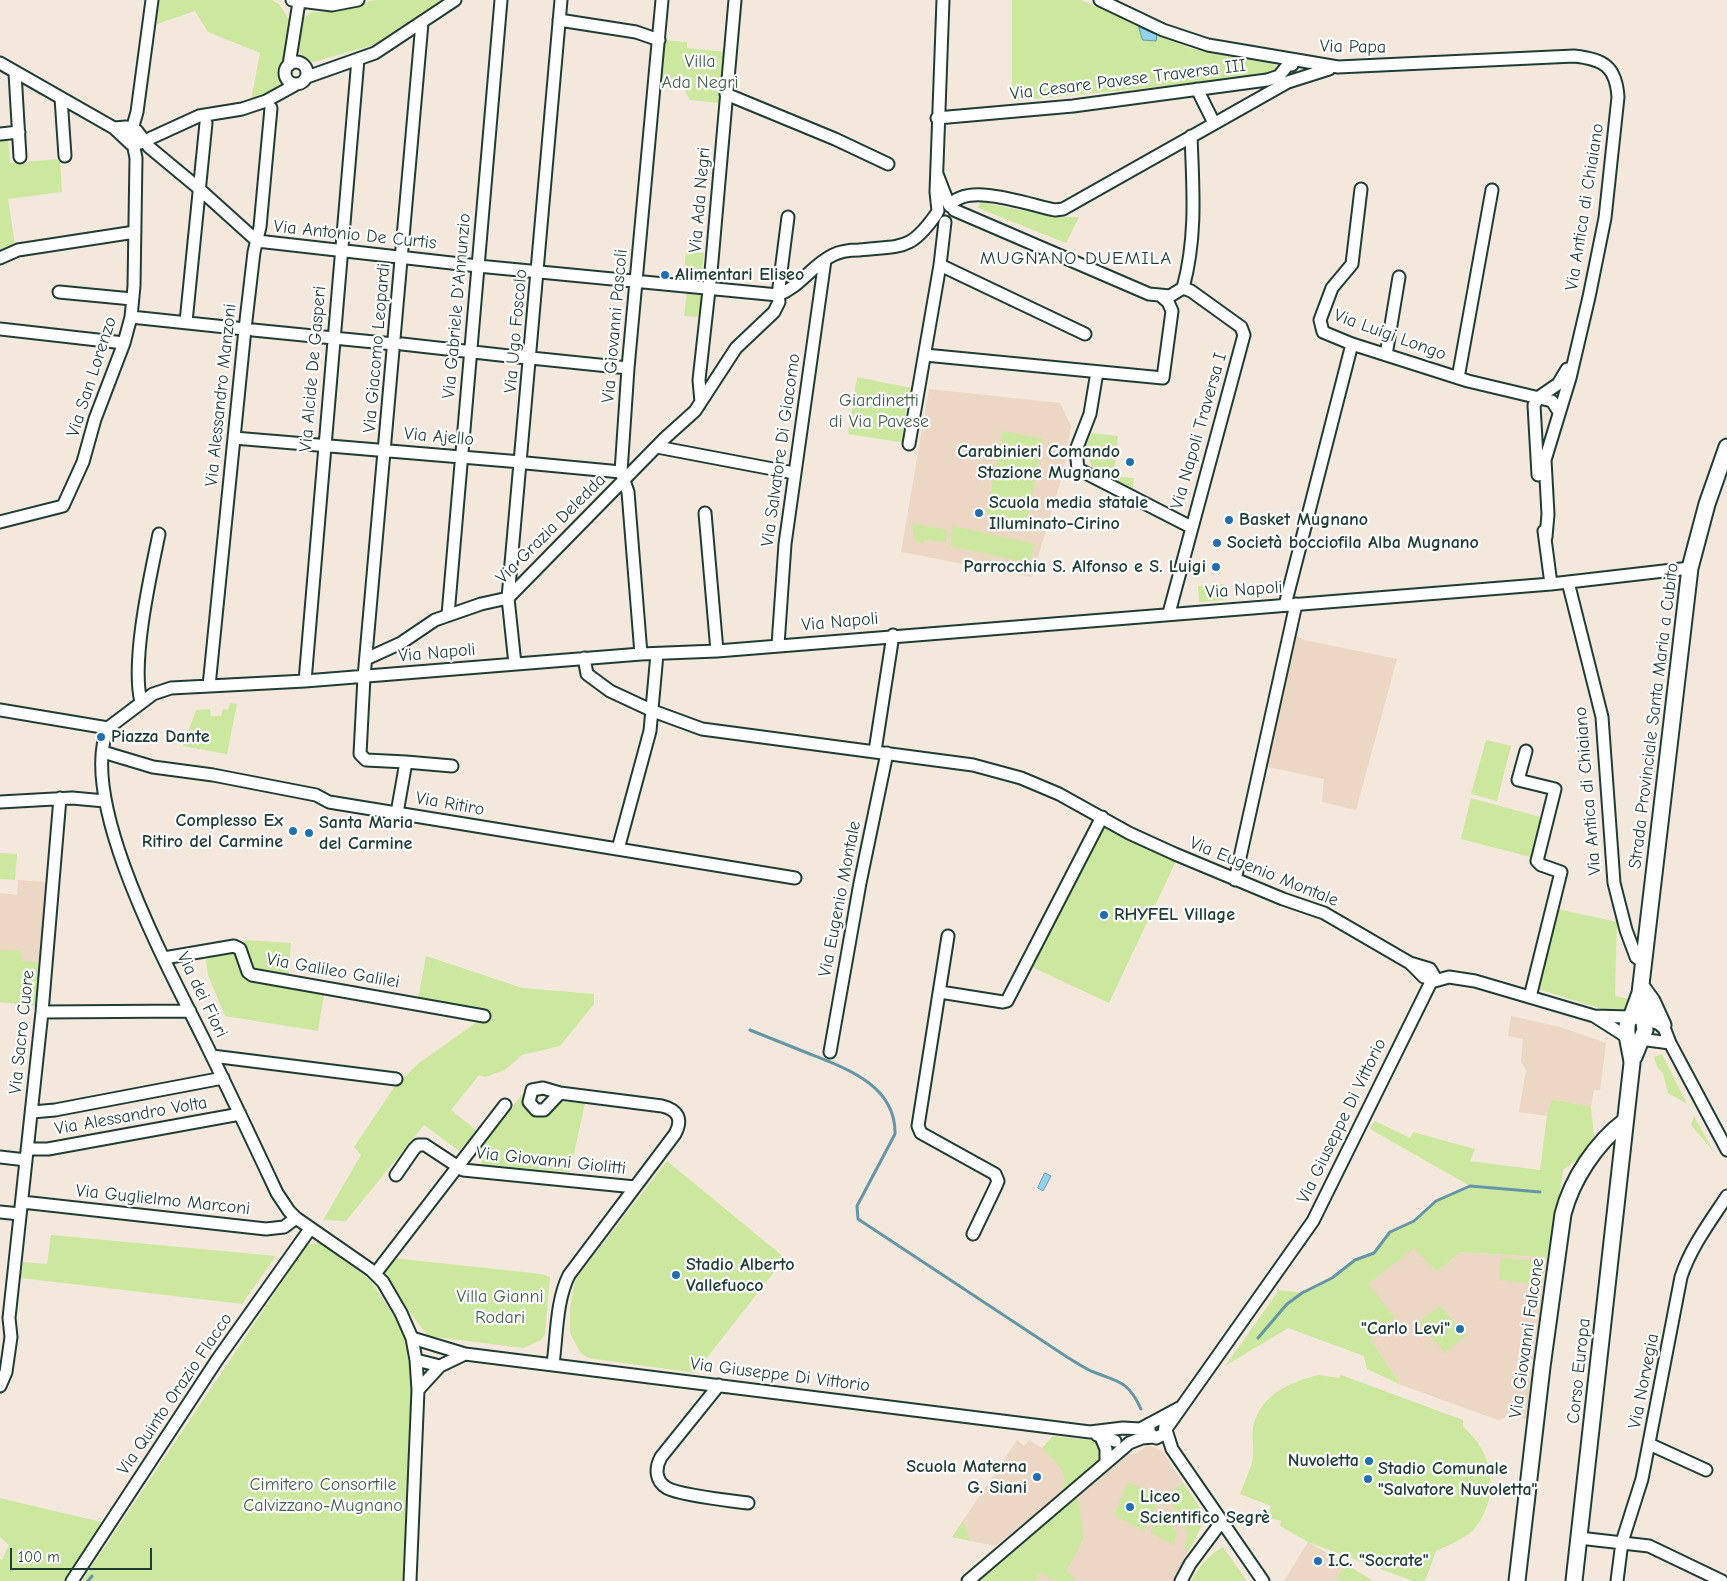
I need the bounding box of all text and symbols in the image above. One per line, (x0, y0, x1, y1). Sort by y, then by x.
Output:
street label: Via Papa (1320, 36, 1386, 58)
park label: Villa Ada Negri (662, 51, 738, 94)
street label: Via Cesare Pavese Traversa III (1009, 55, 1247, 105)
street label: Via Antica di Chiaiano (1561, 122, 1609, 292)
street label: Via Ada Negri (685, 146, 715, 254)
street label: Via Gabriele D'Annunzio (438, 212, 476, 400)
street label: Via Antonio De Curtis (273, 216, 437, 254)
street label: Via Giovanni Pascoli (598, 248, 632, 404)
district label: MUGNANO DUEMILA (978, 248, 1174, 270)
street label: Via Giacomo Leopardi (359, 262, 395, 434)
place label: Alimentari Eliseo (675, 264, 804, 286)
street label: Via Ugo Foscolo (500, 268, 532, 394)
marker: Alimentari Eliseo (659, 269, 671, 281)
street label: Via Alcide De Gasperi (295, 285, 331, 453)
street label: Via Alessandro Manzoni (201, 302, 241, 488)
street label: Via Luigi Longo (1331, 305, 1449, 365)
street label: Via San Lorenzo (62, 314, 122, 440)
street label: Via Napoli Traversa I (1166, 350, 1232, 512)
street label: Via Salvatore Di Giacomo (757, 352, 805, 548)
park label: Giardinetti di Via Pavese (829, 390, 929, 432)
street label: Via Ajello (403, 423, 475, 451)
place label: Carabinieri Comando Stazione Mugnano (957, 441, 1120, 484)
marker: Carabinieri Comando Stazione Mugnano (1124, 456, 1136, 468)
street label: Via Grazia Deledda (491, 469, 611, 589)
place label: Scuola media statale Illuminato-Cirino (989, 492, 1148, 534)
marker: Scuola media statale Illuminato-Cirino (973, 507, 985, 519)
place label: Basket Mugnano (1239, 509, 1368, 531)
marker: Basket Mugnano (1223, 514, 1235, 526)
place label: Società bocciofila Alba Mugnano (1227, 532, 1479, 554)
marker: Società bocciofila Alba Mugnano (1211, 537, 1223, 549)
place label: Parrocchia S. Alfonso e S. Luigi (964, 556, 1206, 578)
marker: Parrocchia S. Alfonso e S. Luigi (1210, 561, 1222, 573)
street label: Strada Provinciale Santa Maria a Cubito (1624, 562, 1684, 870)
street label: Via Napoli (1205, 577, 1283, 603)
street label: Via Napoli (801, 608, 879, 636)
street label: Via Napoli (398, 639, 476, 667)
street label: Via Antica di Chiaiano (1570, 706, 1606, 876)
place label: Piazza Dante (111, 726, 210, 748)
marker: Piazza Dante (95, 731, 107, 743)
street label: Via Ritiro (414, 787, 486, 821)
place label: Complesso Ex Ritiro del Carmine (142, 810, 283, 852)
place label: Santa Maria del Carmine (319, 812, 413, 854)
street label: Via Eugenio Montale (814, 819, 866, 979)
marker: Complesso Ex Ritiro del Carmine (287, 825, 299, 837)
marker: Santa Maria del Carmine (303, 827, 315, 839)
street label: Via Eugenio Montale (1186, 832, 1342, 912)
place label: RHYFEL Village (1114, 904, 1235, 926)
marker: RHYFEL Village (1098, 909, 1110, 921)
street label: Via dei Fiori (172, 949, 232, 1041)
street label: Via Galileo Galilei (265, 949, 401, 993)
street label: Via Sacro Cuore (5, 969, 39, 1095)
street label: Via Giuseppe Di Vittorio (1293, 1035, 1391, 1207)
street label: Via Alessandro Volta (53, 1092, 209, 1140)
street label: Via Giovanni Giolitti (475, 1142, 627, 1180)
street label: Via Guglielmo Marconi (75, 1180, 251, 1220)
place label: Stadio Alberto Vallefuoco (686, 1254, 794, 1296)
street label: Via Giovanni Falcone (1505, 1257, 1549, 1419)
marker: Stadio Alberto Vallefuoco (670, 1269, 682, 1281)
park label: Villa Gianni Rodari (456, 1286, 544, 1328)
street label: Via Quinto Orazio Flacco (113, 1309, 237, 1479)
street label: Corso Europa (1563, 1317, 1595, 1425)
place label: "Carlo Levi" (1361, 1318, 1450, 1340)
marker: "Carlo Levi" (1454, 1323, 1466, 1335)
street label: Via Norvegia (1624, 1332, 1664, 1430)
street label: Via Giuseppe Di Vittorio (689, 1353, 871, 1397)
place label: Nuvoletta (1288, 1450, 1359, 1472)
marker: Nuvoletta (1363, 1455, 1375, 1467)
place label: Scuola Materna G. Siani (906, 1456, 1027, 1498)
place label: Stadio Comunale "Salvatore Nuvoletta" (1378, 1458, 1537, 1500)
marker: Scuola Materna G. Siani (1031, 1471, 1043, 1483)
marker: Stadio Comunale "Salvatore Nuvoletta" (1362, 1473, 1374, 1485)
park label: Cimitero Consortile Calvizzano-Mugnano (243, 1474, 403, 1516)
place label: Liceo Scientifico Segrè (1140, 1486, 1270, 1528)
marker: Liceo Scientifico Segrè (1124, 1501, 1136, 1513)
scale bar (12, 1538, 155, 1570)
text: 100 m (18, 1548, 60, 1566)
place label: I.C. "Socrate" (1328, 1550, 1428, 1572)
marker: I.C. "Socrate" (1312, 1555, 1324, 1567)

